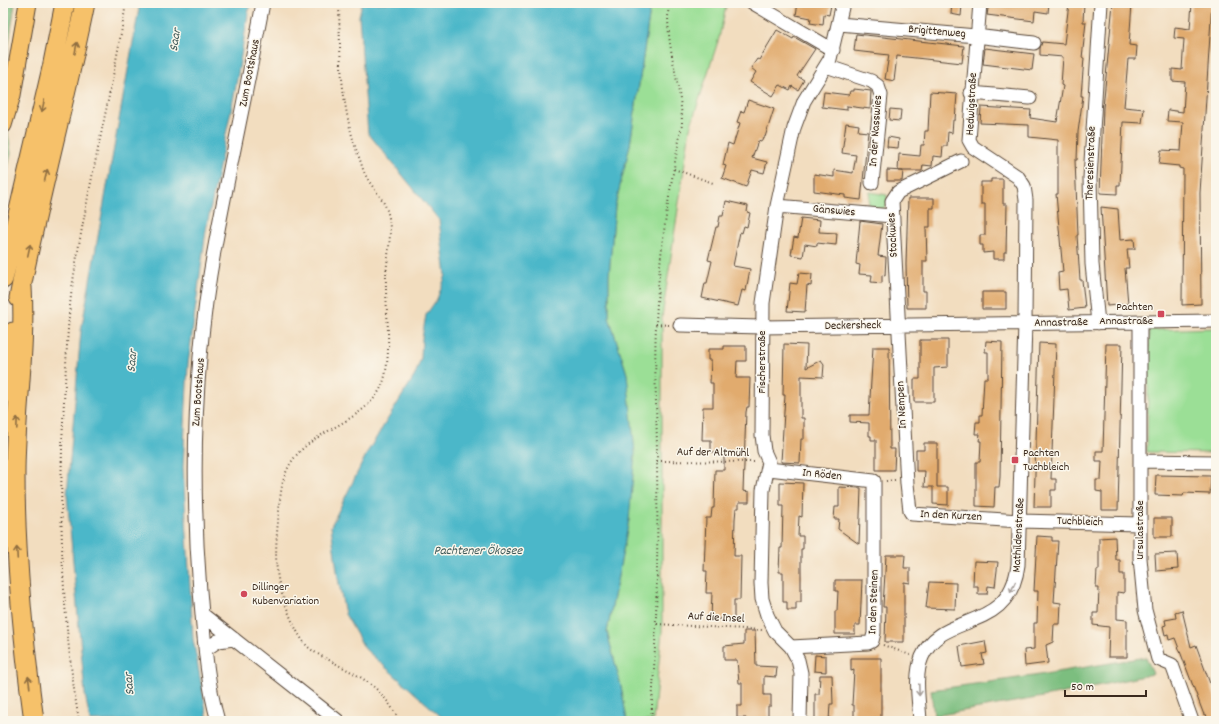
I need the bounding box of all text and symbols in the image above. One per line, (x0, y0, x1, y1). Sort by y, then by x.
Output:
street label: Brigittenweg (908, 21, 966, 43)
water label: Saar (165, 25, 188, 53)
street label: Zum Bootshaus (235, 38, 265, 108)
one-way arrow (72, 42, 80, 55)
street label: Hedwigstraße (962, 72, 982, 136)
street label: In der Nasswies (865, 94, 887, 168)
one-way arrow (39, 99, 46, 112)
street label: Theresienstraße (1081, 126, 1101, 200)
one-way arrow (43, 168, 51, 181)
street label: Gänswies (812, 201, 856, 221)
street label: Stockwies (883, 212, 903, 258)
one-way arrow (26, 243, 34, 256)
place label: Pachten Annastraße (1099, 299, 1153, 330)
marker: Pachten Annastraße (1156, 309, 1166, 319)
street label: Annastraße (1034, 314, 1088, 332)
street label: Deckersheck (825, 317, 881, 335)
street label: Fischerstraße (754, 330, 771, 394)
water label: Saar (123, 347, 144, 373)
street label: Zum Bootshaus (188, 357, 210, 427)
street label: In Nempen (892, 380, 912, 429)
one-way arrow (13, 417, 20, 430)
street label: Auf der Altmühl (677, 444, 749, 462)
place label: Pachten Tuchbleich (1023, 445, 1069, 476)
marker: Pachten Tuchbleich (1010, 455, 1020, 465)
street label: In Röden (801, 464, 843, 486)
street label: Mathildenstraße (1009, 497, 1029, 573)
street label: Ursulastraße (1132, 500, 1149, 560)
street label: In den Kurzen (920, 506, 983, 526)
street label: Tuchbleich (1057, 513, 1103, 531)
water label: Pachtener Ökosee (434, 542, 523, 561)
one-way arrow (13, 547, 20, 560)
street label: In den Steinen (864, 569, 884, 635)
place label: Dillinger Kubenvariation (252, 579, 320, 610)
one-way arrow (1009, 580, 1016, 592)
marker: Dillinger Kubenvariation (239, 589, 249, 599)
street label: Auf die Insel (687, 608, 745, 628)
water label: Saar (119, 670, 140, 696)
scale bar (1065, 672, 1146, 698)
one-way arrow (25, 676, 33, 689)
text: 50 m (1071, 679, 1094, 696)
one-way arrow (915, 683, 922, 696)

